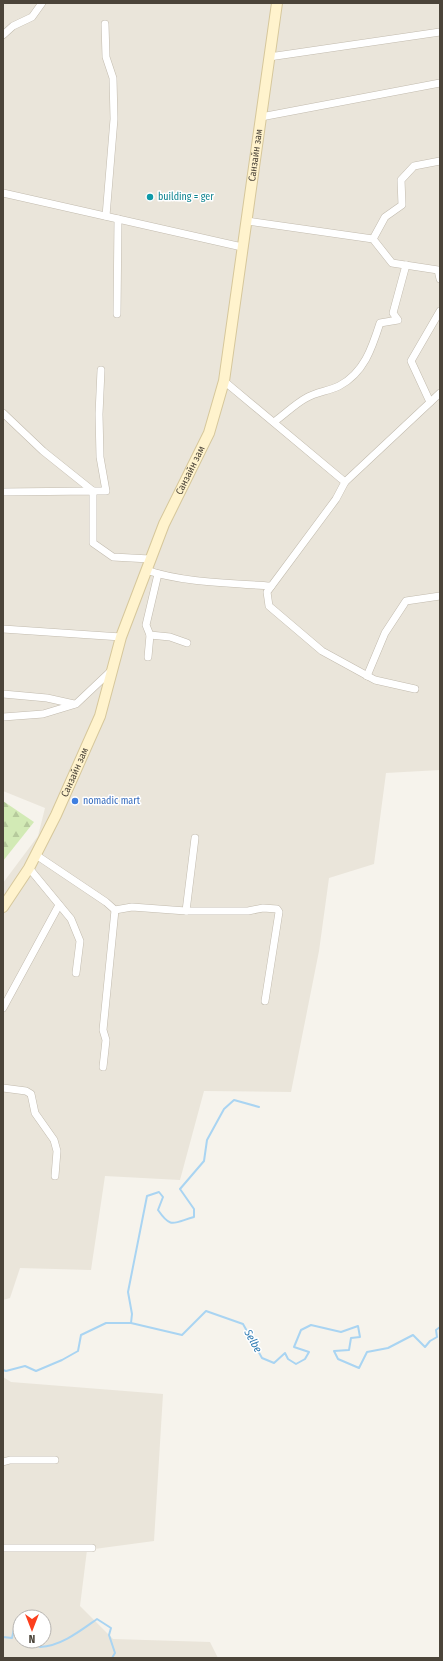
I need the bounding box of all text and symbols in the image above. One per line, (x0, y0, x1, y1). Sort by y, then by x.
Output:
street label: Санзайн зам (246, 128, 265, 182)
place label: building = ger (158, 191, 214, 203)
marker: building = ger (145, 192, 155, 202)
street label: Санзайн зам (173, 444, 208, 497)
street label: Санзайн зам (59, 746, 91, 799)
place label: nomadic mart (83, 795, 141, 807)
marker: nomadic mart (70, 796, 80, 806)
water label: Selbe (241, 1326, 265, 1355)
north arrow (12, 1609, 52, 1649)
text: N (29, 1632, 35, 1645)

